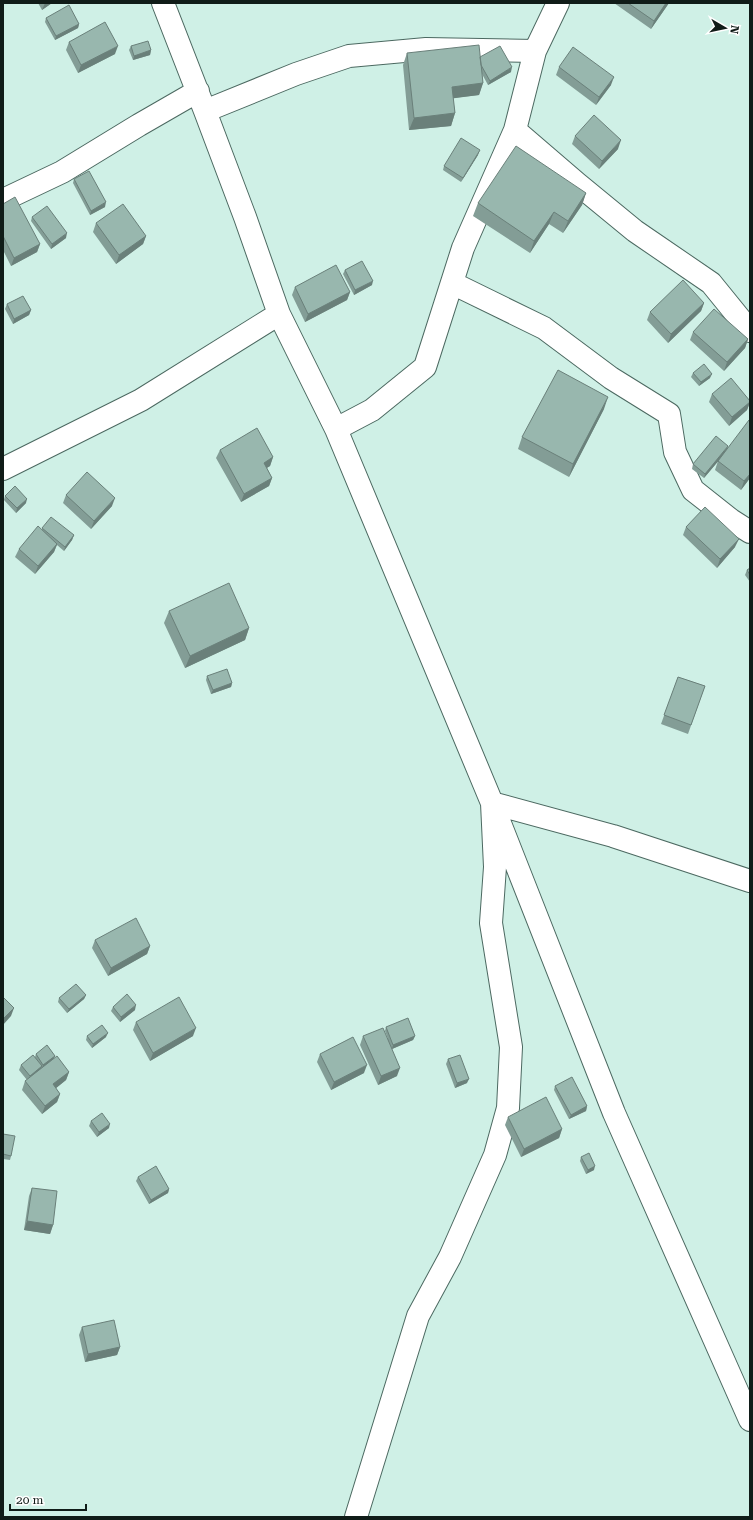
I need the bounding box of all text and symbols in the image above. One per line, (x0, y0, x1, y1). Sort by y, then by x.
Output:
north arrow (705, 8, 745, 48)
text: N (727, 24, 741, 35)
scale bar (10, 1486, 86, 1512)
text: 20 m (16, 1493, 43, 1507)

